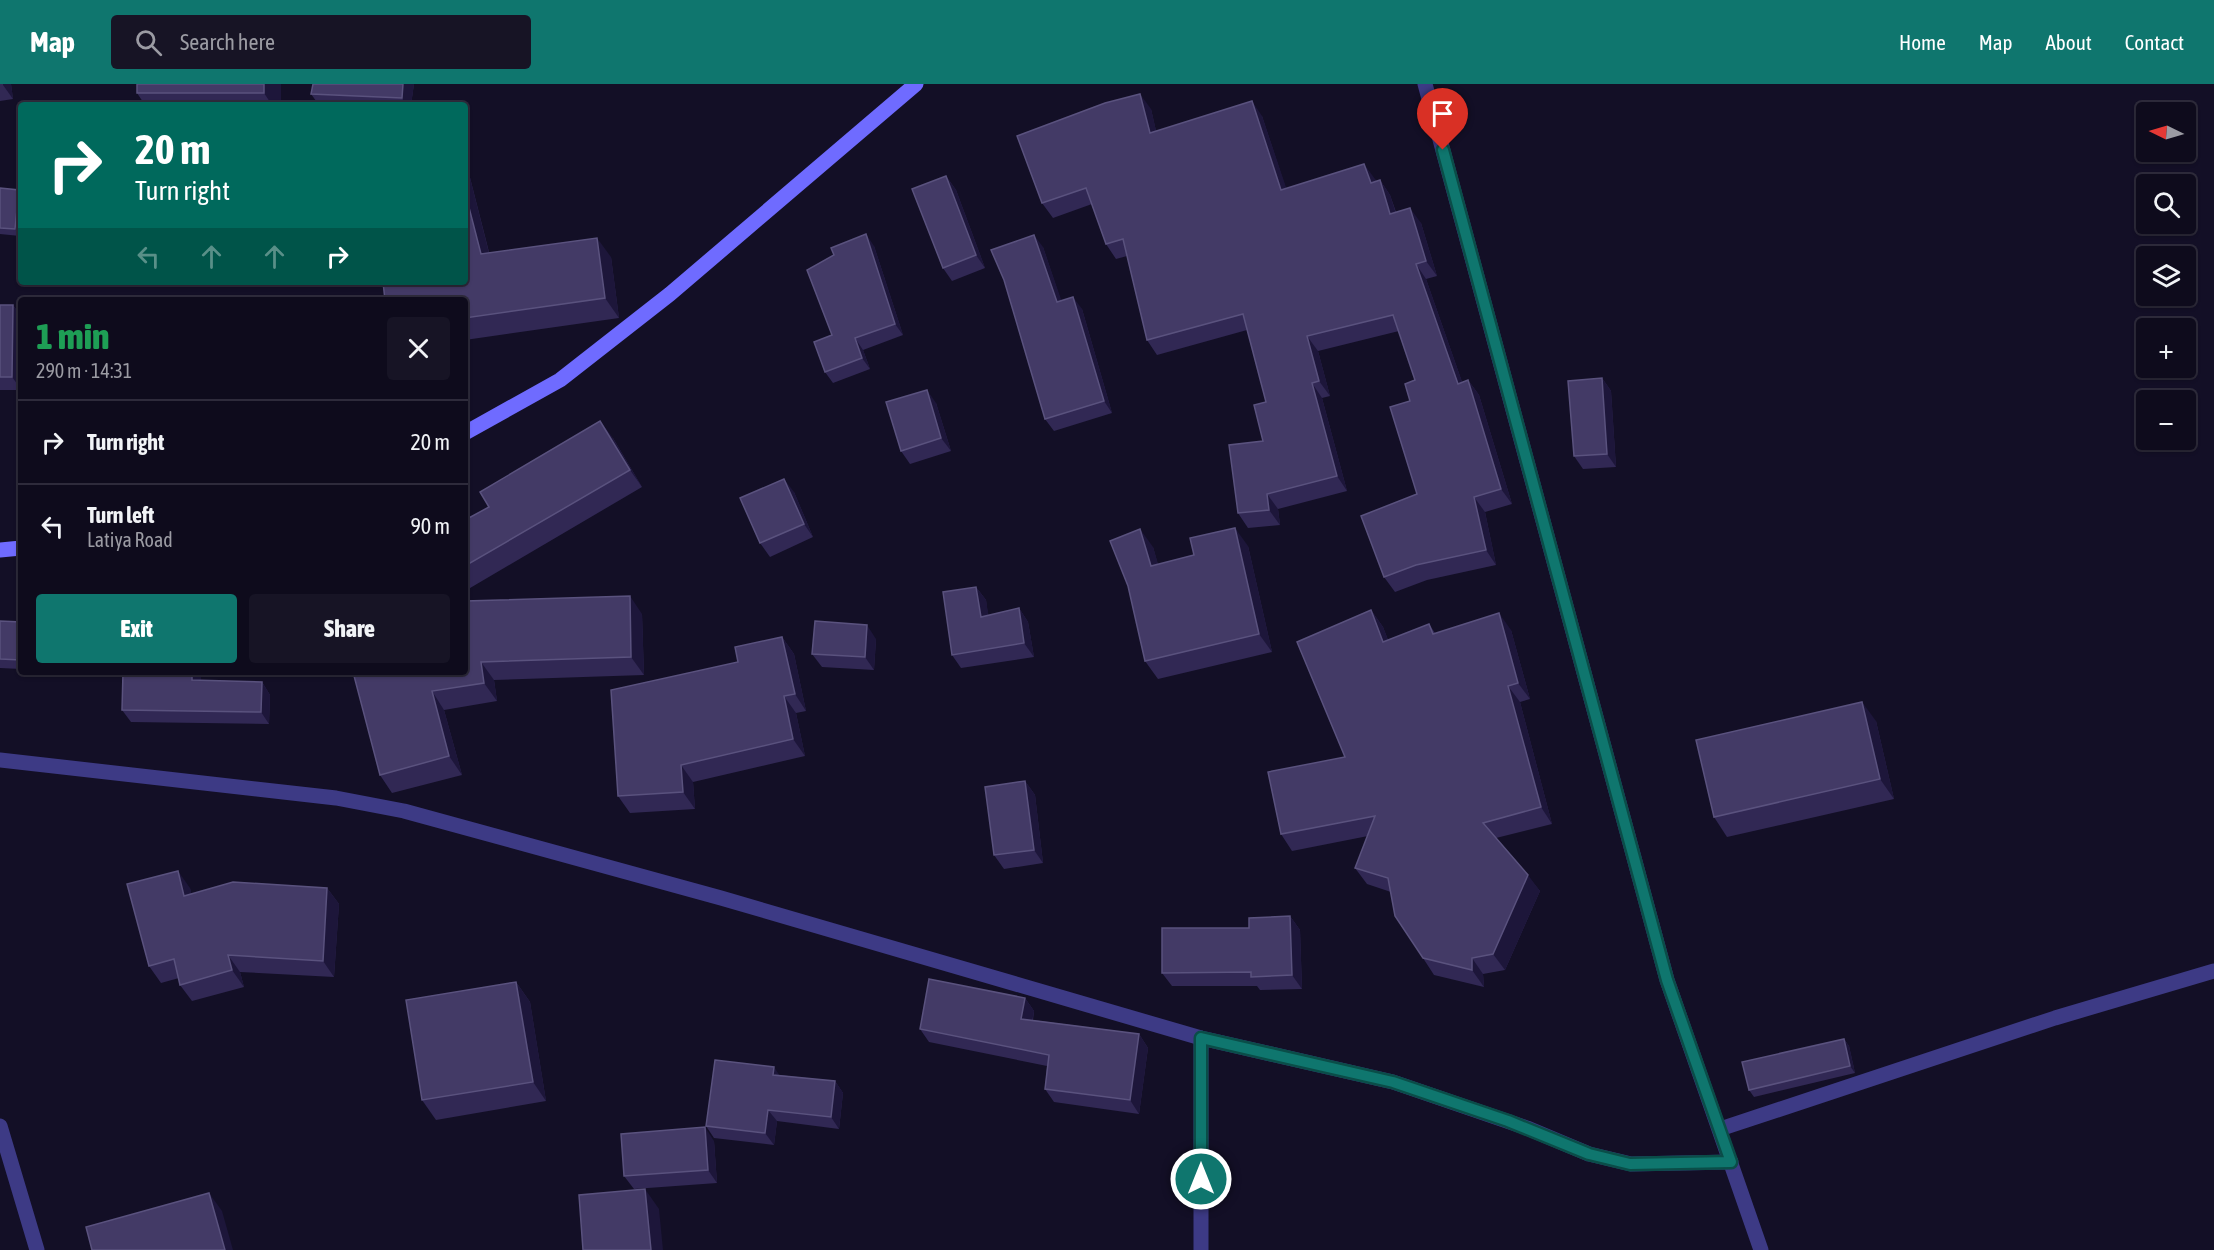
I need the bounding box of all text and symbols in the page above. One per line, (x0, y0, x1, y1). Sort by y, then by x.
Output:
search box (111, 15, 531, 69)
text: Map (30, 26, 75, 58)
icon: search (132, 26, 165, 59)
text: Search here (180, 29, 275, 55)
text: Home (1899, 30, 1946, 54)
text: Map (1979, 30, 2013, 54)
text: About (2046, 30, 2092, 54)
text: Contact (2125, 30, 2184, 54)
pin (1417, 88, 1468, 150)
icon: arrive (1426, 97, 1459, 130)
north arrow (2136, 102, 2196, 162)
map controls (2136, 102, 2196, 450)
text: 20 m (135, 125, 210, 173)
icon: right (36, 126, 114, 204)
button: search (2136, 174, 2196, 234)
text: Turn right (135, 175, 230, 206)
icon: left (132, 240, 165, 273)
icon: ahead (195, 240, 228, 273)
icon: ahead (258, 240, 291, 273)
icon: right (321, 240, 354, 273)
button: layers (2136, 246, 2196, 306)
text: 1 min (36, 315, 110, 357)
button: close (387, 317, 450, 380)
button: + (2136, 318, 2196, 378)
text: 290 m · 14:31 (36, 359, 132, 382)
button: − (2136, 390, 2196, 450)
icon: right (36, 426, 69, 459)
text: Turn right (87, 429, 164, 455)
text: 20 m (410, 429, 450, 455)
text: Turn left (87, 502, 154, 528)
icon: left (36, 510, 69, 543)
text: 90 m (410, 513, 450, 539)
text: Latiya Road (87, 528, 173, 551)
button: Exit (36, 594, 237, 663)
button: Share (249, 594, 450, 663)
position arrow (1169, 1147, 1233, 1211)

